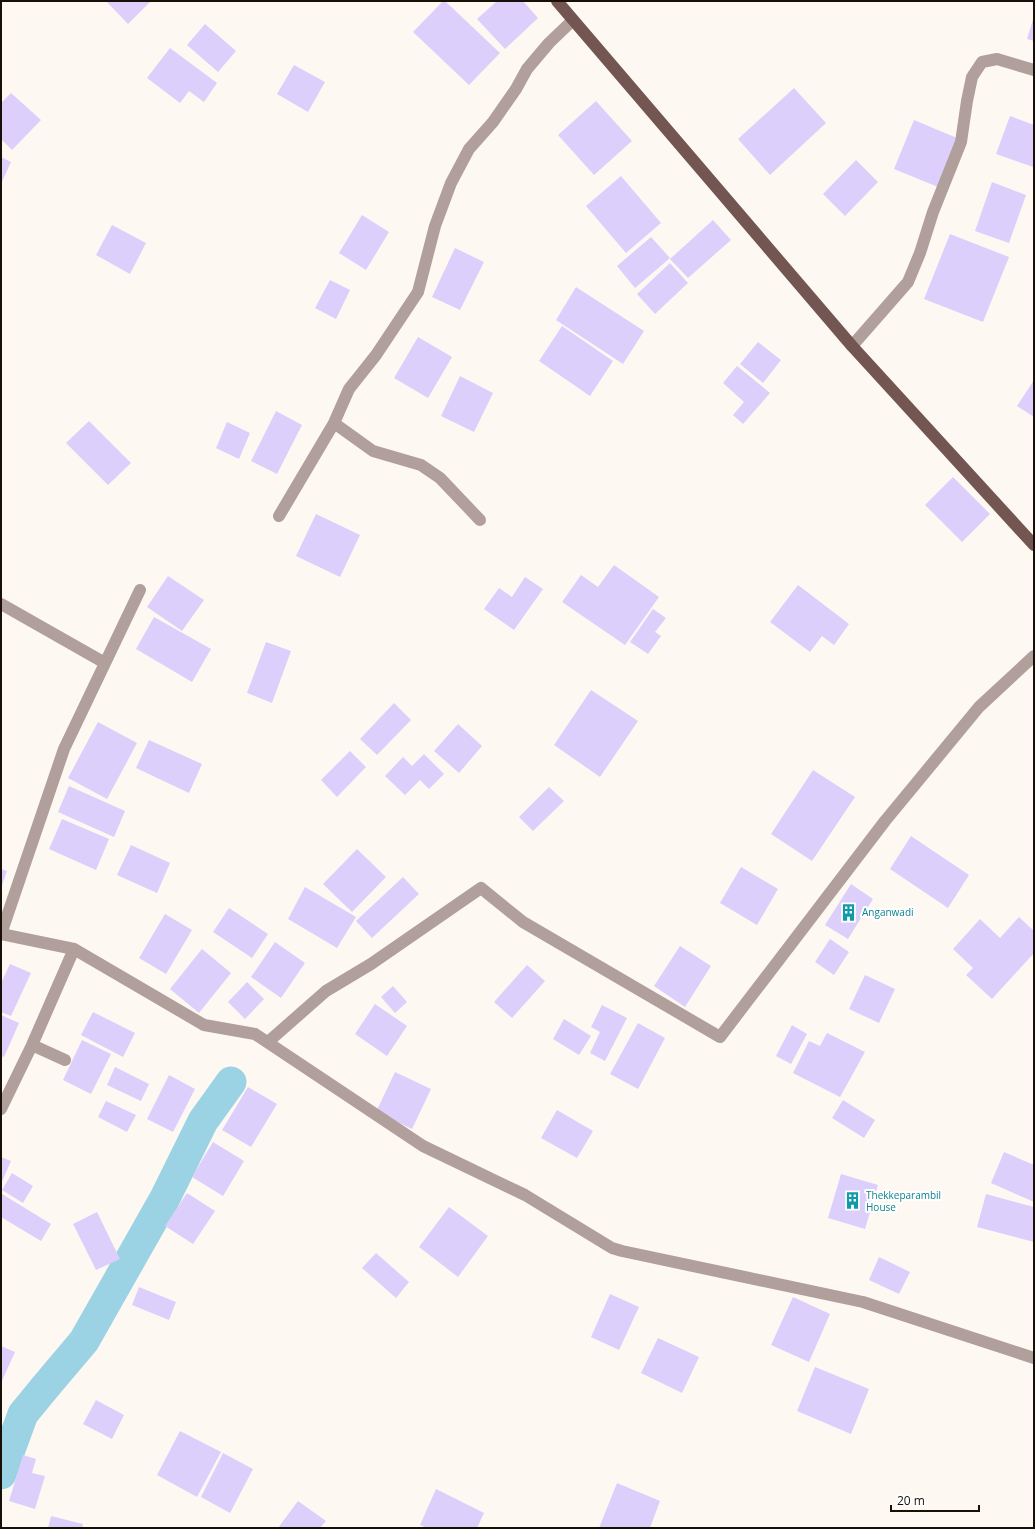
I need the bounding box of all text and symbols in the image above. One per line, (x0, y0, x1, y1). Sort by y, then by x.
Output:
building icon: Anganwadi (839, 902, 859, 922)
place label: Anganwadi (862, 905, 914, 919)
place label: Thekkeparambil House (866, 1188, 941, 1214)
building icon: Thekkeparambil House (843, 1191, 863, 1211)
scale bar (891, 1487, 979, 1513)
text: 20 m (897, 1492, 925, 1509)

